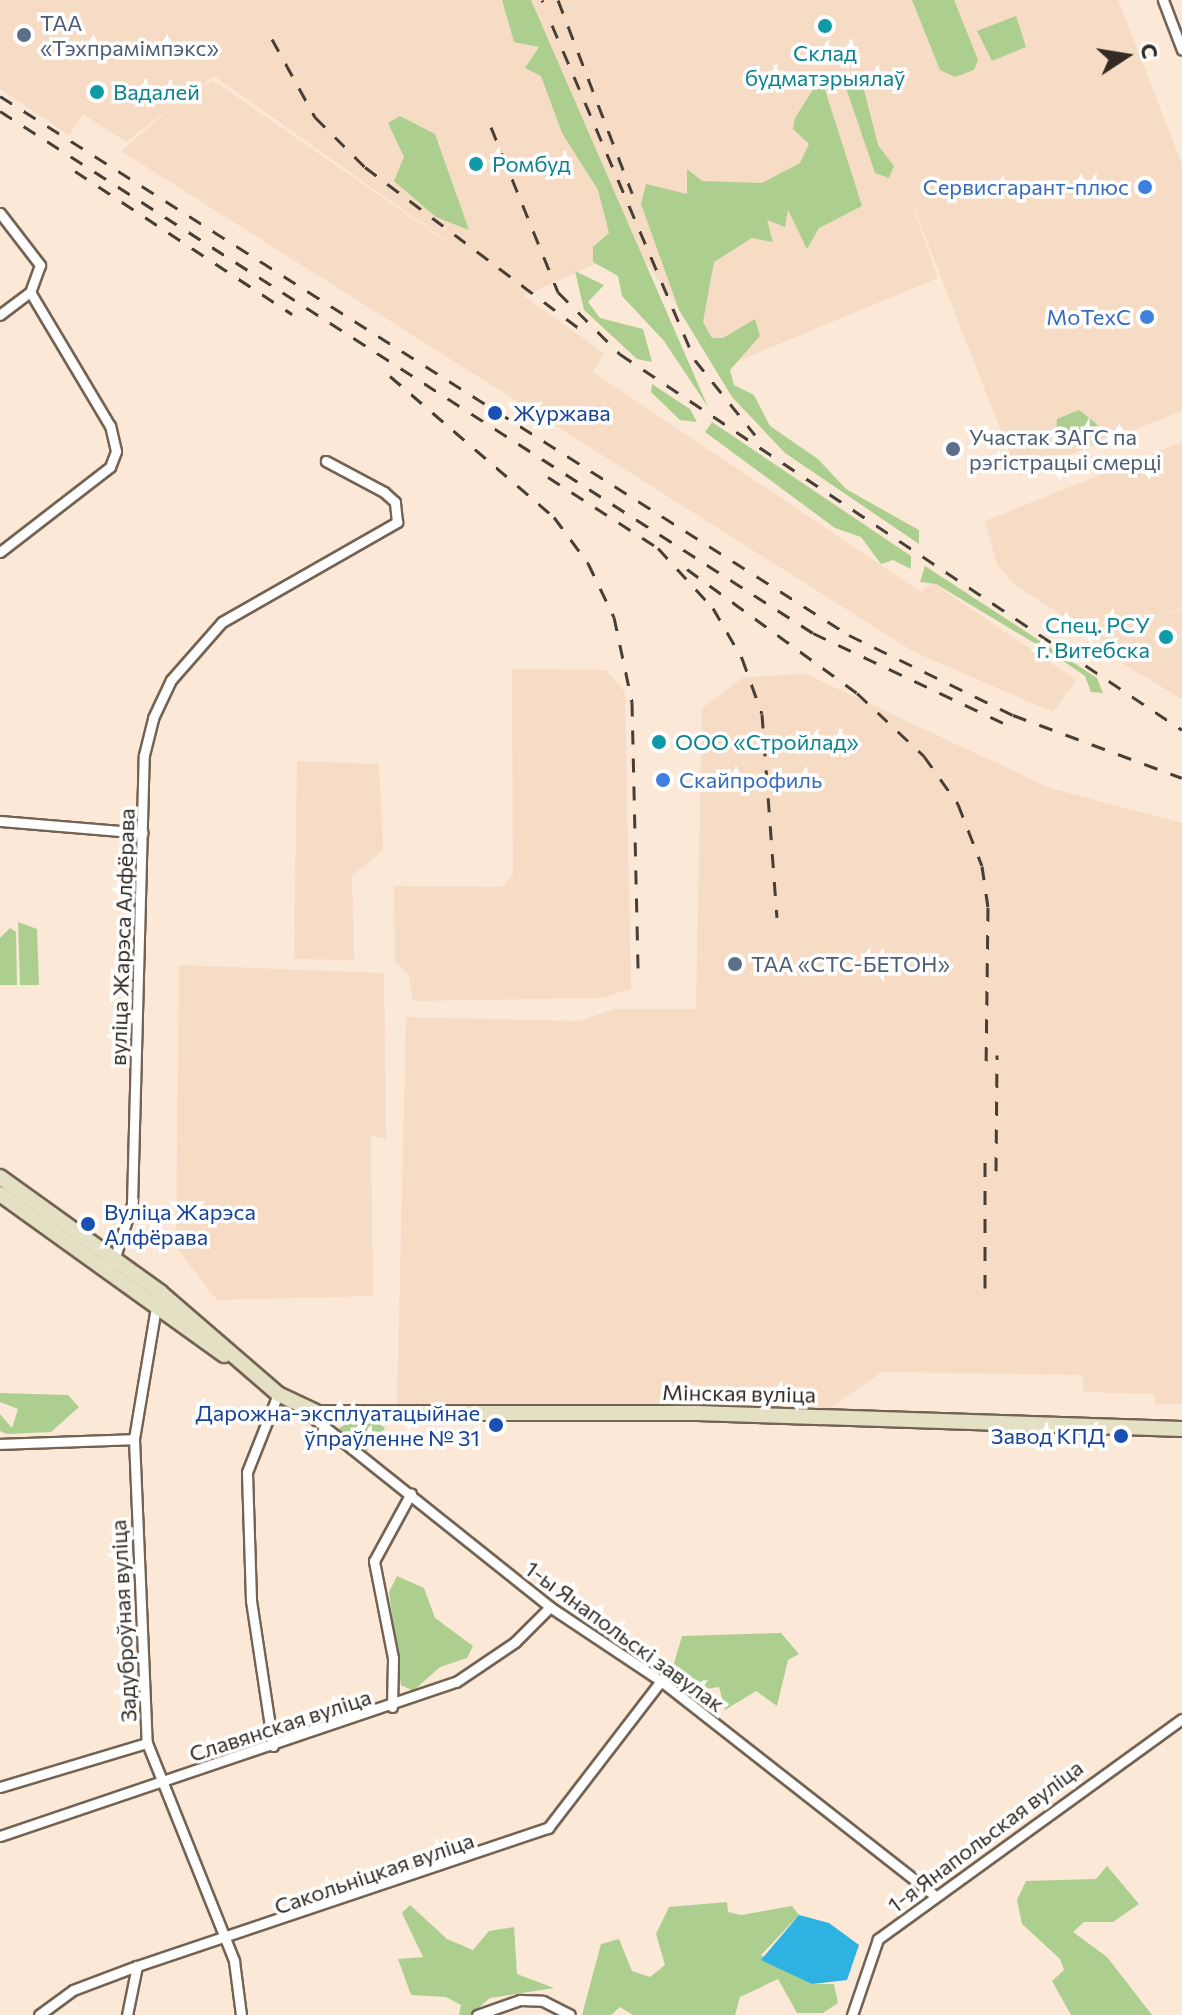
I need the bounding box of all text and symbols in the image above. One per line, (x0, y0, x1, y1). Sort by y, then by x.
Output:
place label: ТАА «Тэхпрамімпэкс» (40, 9, 219, 60)
north arrow (1086, 16, 1166, 96)
marker: Склад будматэрыялаў (816, 17, 834, 35)
marker: ТАА «Тэхпрамімпэкс» (15, 26, 33, 44)
place label: Склад будматэрыялаў (745, 39, 905, 90)
text: С (1135, 41, 1165, 61)
place label: Вадалей (113, 79, 200, 105)
marker: Вадалей (88, 83, 106, 101)
place label: Ромбуд (492, 151, 571, 177)
marker: Ромбуд (467, 155, 485, 173)
place label: Сервисгарант-плюс (923, 174, 1129, 200)
marker: Сервисгарант-плюс (1136, 178, 1154, 196)
place label: MoTexC (1046, 304, 1131, 330)
marker: MoTexC (1138, 308, 1156, 326)
place label: Журжава (513, 400, 611, 426)
marker: Журжава (484, 402, 506, 424)
place label: Участак ЗАГС па рэгістрацыі смерці (969, 423, 1162, 474)
marker: Участак ЗАГС па рэгістрацыі смерці (944, 440, 962, 458)
place label: Спец. РСУ г. Витебска (1037, 611, 1150, 662)
marker: Спец. РСУ г. Витебска (1157, 628, 1175, 646)
place label: ООО «Стройлад» (675, 729, 859, 755)
marker: ООО «Стройлад» (650, 733, 668, 751)
place label: Скайпрофиль (679, 767, 822, 793)
marker: Скайпрофиль (654, 771, 672, 789)
street label: вуліца Жарэса Алфёрава (104, 808, 140, 1066)
place label: ТАА «СТС-БЕТОН» (751, 951, 950, 977)
marker: ТАА «СТС-БЕТОН» (726, 955, 744, 973)
place label: Вуліца Жарэса Алфёрава (104, 1198, 256, 1250)
marker: Вуліца Жарэса Алфёрава (79, 1215, 97, 1233)
street label: Мінская вуліца (662, 1378, 816, 1408)
place label: Дарожна-эксплуатацыйнае ўпраўленне № 31 (196, 1399, 480, 1450)
marker: Дарожна-эксплуатацыйнае ўпраўленне № 31 (487, 1416, 505, 1434)
place label: Завод КПД (991, 1423, 1105, 1449)
marker: Завод КПД (1112, 1427, 1130, 1445)
street label: Задуброўная вуліца (105, 1519, 141, 1723)
street label: 1-ы Янапольскі завулак (520, 1555, 730, 1717)
street label: Славянская вуліца (186, 1683, 374, 1767)
street label: 1-я Янапольская вуліца (882, 1754, 1088, 1918)
street label: Сакольніцкая вуліца (271, 1826, 477, 1920)

